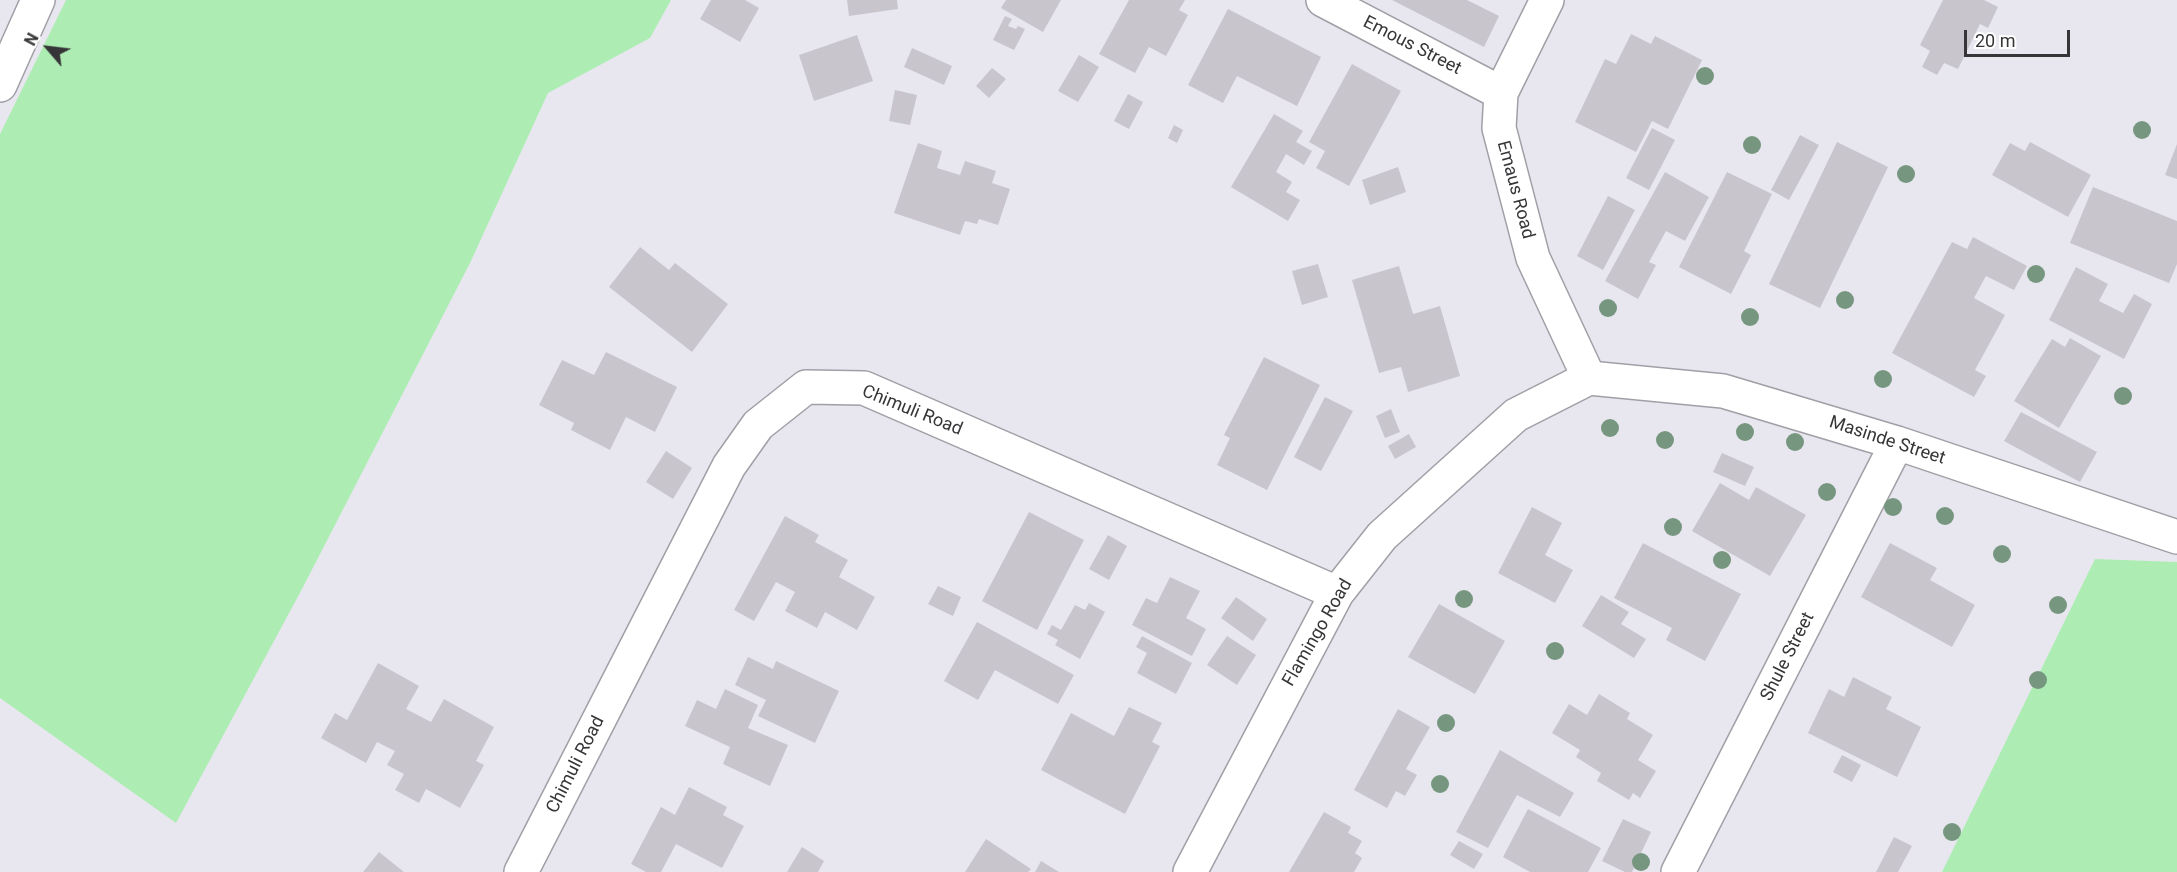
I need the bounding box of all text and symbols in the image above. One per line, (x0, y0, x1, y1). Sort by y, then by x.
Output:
street label: Emous Street (1359, 12, 1465, 80)
north arrow (18, 18, 78, 78)
scale bar (1967, 18, 2074, 56)
text: N (21, 30, 43, 49)
text: 20 m (1975, 30, 2015, 51)
street label: Emaus Road (1492, 139, 1538, 241)
street label: Chimuli Road (859, 381, 965, 441)
street label: Masinde Street (1826, 412, 1948, 470)
street label: Flamingo Road (1279, 575, 1357, 691)
street label: Shule Street (1756, 609, 1820, 705)
street label: Chimuli Road (542, 713, 610, 817)

